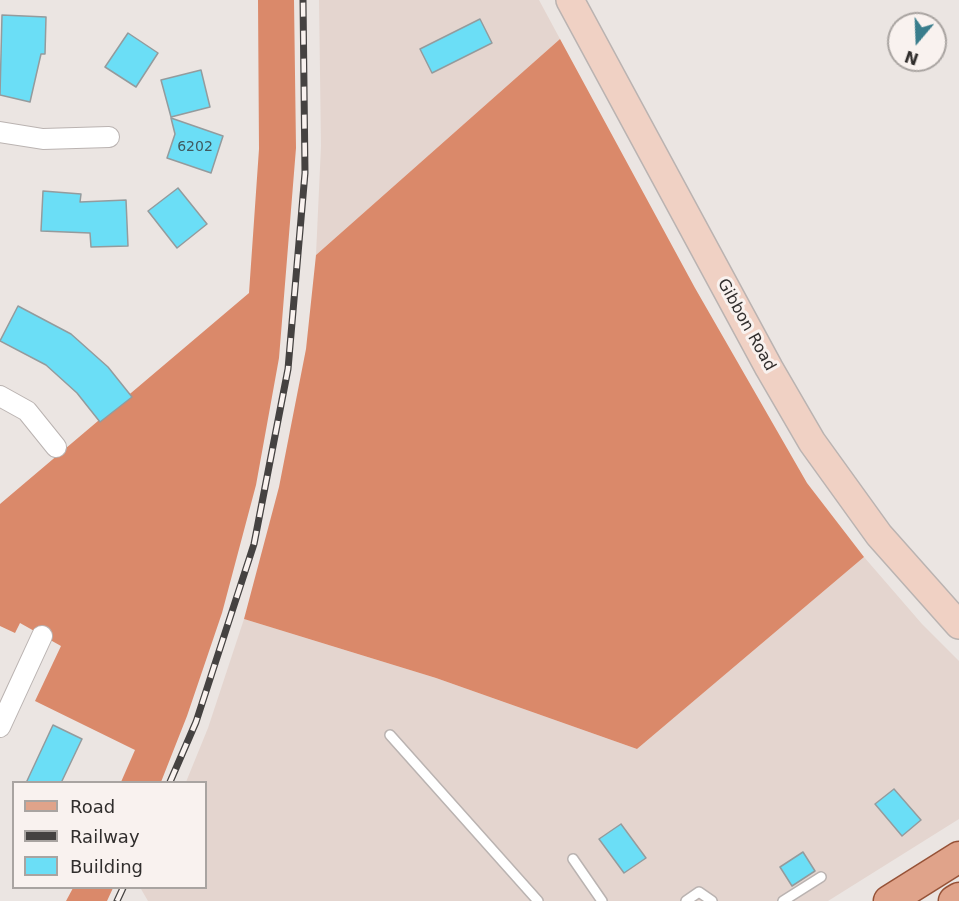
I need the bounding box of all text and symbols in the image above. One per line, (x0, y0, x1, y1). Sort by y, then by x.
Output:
north arrow (887, 12, 947, 72)
text: N (902, 46, 921, 69)
house number: 6202 (177, 139, 213, 155)
street label: Gibbon Road (713, 276, 779, 374)
legend (12, 781, 207, 889)
text: Road (70, 796, 115, 817)
text: Railway (70, 826, 140, 847)
text: Building (70, 856, 143, 877)

